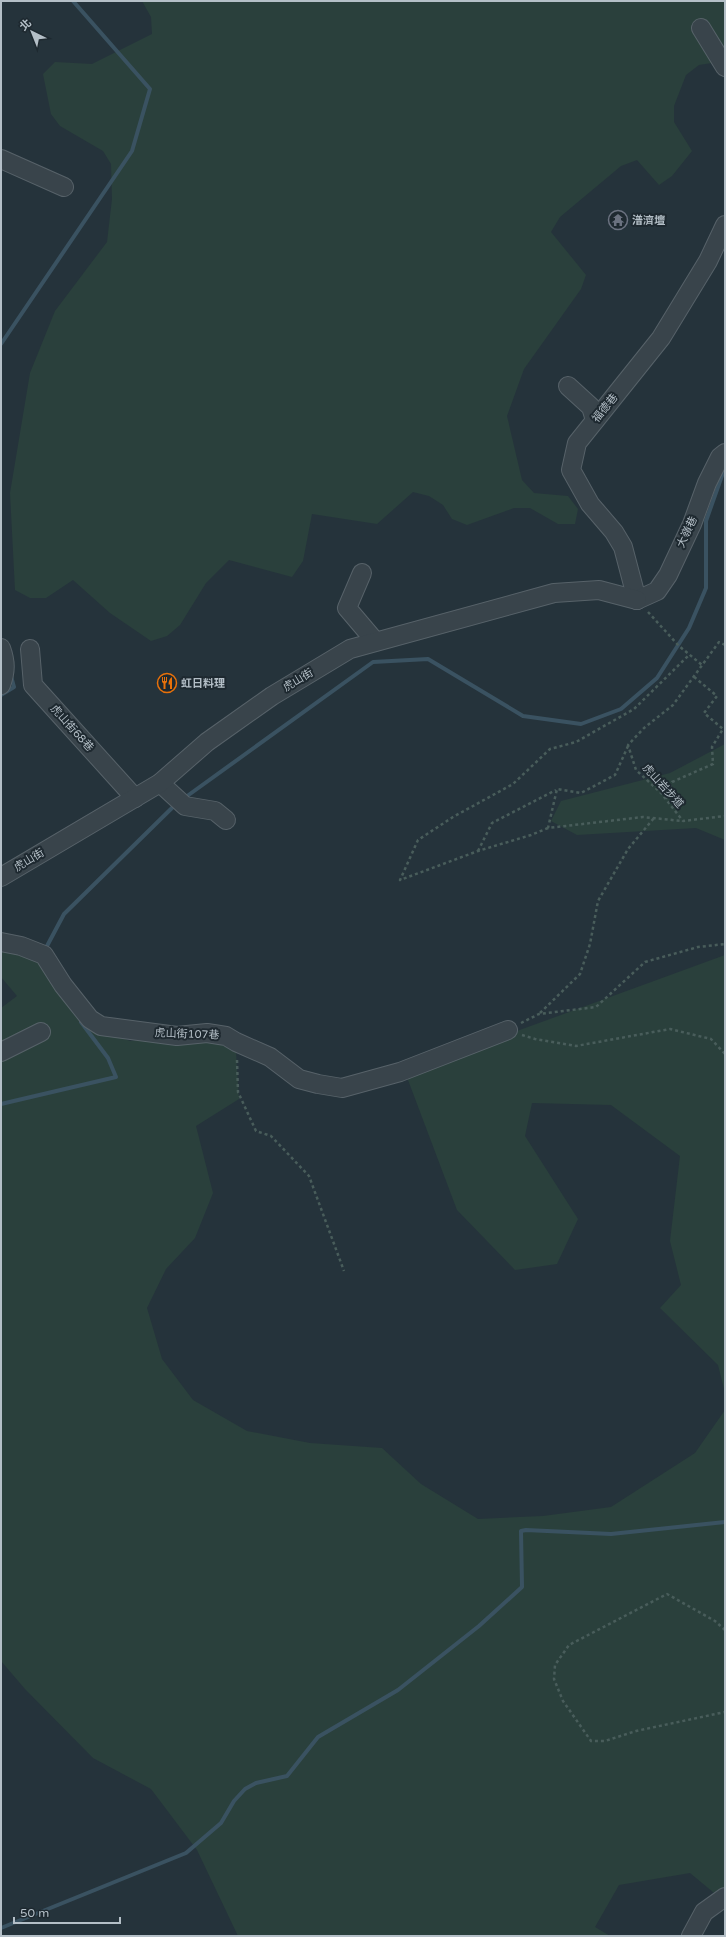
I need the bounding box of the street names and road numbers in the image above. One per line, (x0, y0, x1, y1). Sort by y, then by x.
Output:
street label: 福德巷 (590, 391, 620, 425)
street label: 大嶺巷 (674, 514, 700, 550)
street label: 虎山街 (281, 666, 315, 694)
street label: 虎山街68巷 (48, 702, 96, 754)
street label: 虎山岩步道 (640, 761, 686, 811)
street label: 虎山街 (12, 846, 46, 874)
street label: 虎山街107巷 (154, 1026, 220, 1042)

